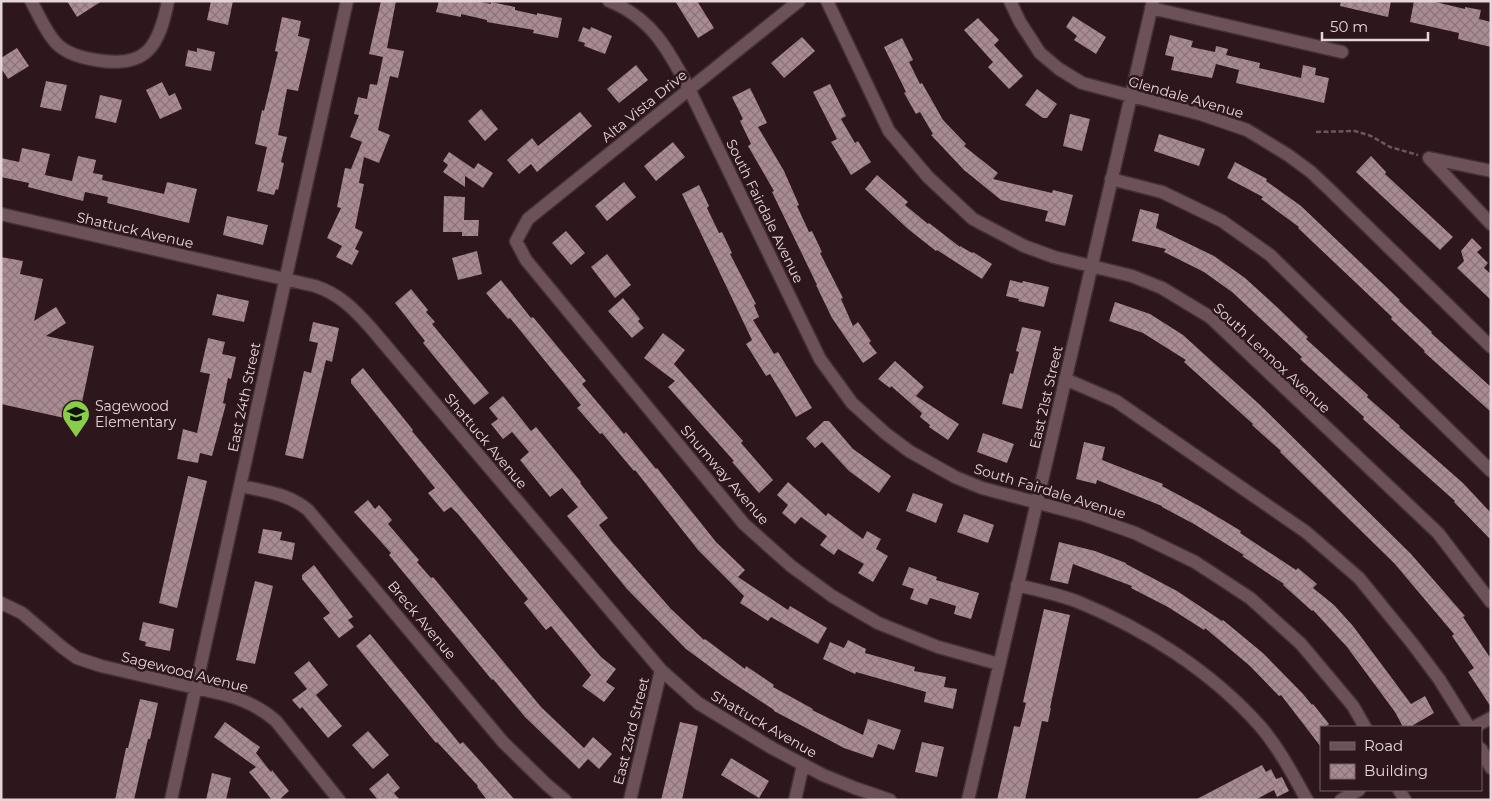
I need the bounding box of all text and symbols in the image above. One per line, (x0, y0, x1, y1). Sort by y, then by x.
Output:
scale bar (1322, 10, 1428, 42)
text: 50 m (1330, 17, 1368, 36)
street label: Alta Vista Drive (597, 66, 691, 146)
street label: Glendale Avenue (1126, 72, 1246, 122)
street label: South Fairdale Avenue (722, 136, 808, 286)
street label: Shattuck Avenue (75, 208, 195, 252)
street label: South Lennox Avenue (1210, 299, 1334, 417)
street label: East 24th Street (224, 340, 264, 454)
street label: East 21st Street (1025, 343, 1067, 450)
street label: Shattuck Avenue (441, 389, 531, 493)
place label: Sagewood Elementary (95, 397, 177, 431)
school or university icon: Sagewood Elementary (61, 399, 91, 438)
street label: Shumway Avenue (677, 421, 773, 529)
street label: South Fairdale Avenue (972, 459, 1128, 523)
street label: Breck Avenue (384, 577, 460, 663)
street label: Sagewood Avenue (120, 647, 250, 697)
street label: East 23rd Street (609, 675, 653, 787)
street label: Shattuck Avenue (708, 686, 820, 762)
legend (1320, 726, 1482, 791)
text: Road (1364, 736, 1403, 755)
text: Building (1364, 761, 1428, 780)

